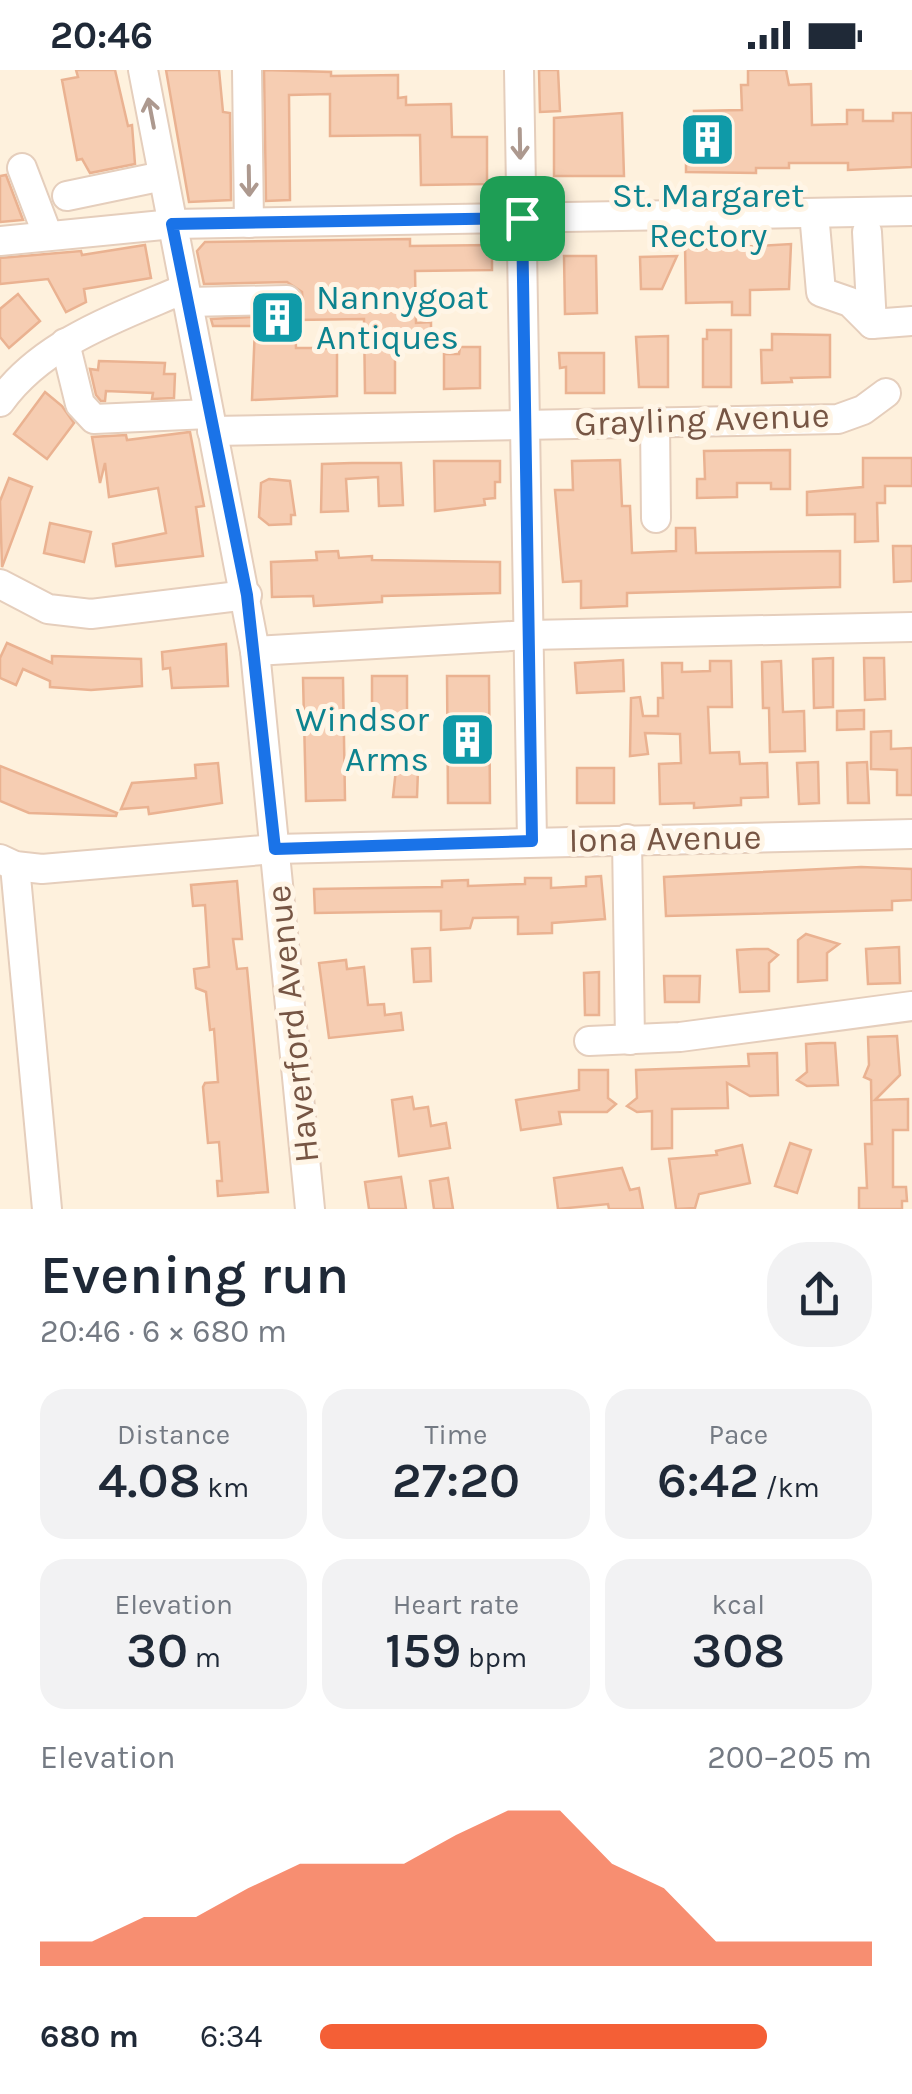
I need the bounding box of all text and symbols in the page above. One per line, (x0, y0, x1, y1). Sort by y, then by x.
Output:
text: 20:46 (50, 13, 153, 58)
one-way arrow (141, 97, 160, 129)
building icon: St. Margaret Rectory (678, 109, 738, 169)
one-way arrow (511, 127, 530, 159)
one-way arrow (239, 165, 258, 197)
place label: St. Margaret Rectory (612, 175, 804, 256)
pin (480, 176, 565, 261)
icon: arrive (495, 191, 550, 246)
place label: Nannygoat Antiques (316, 277, 489, 358)
building icon: Nannygoat Antiques (247, 287, 307, 347)
street label: Grayling Avenue (574, 395, 830, 444)
place label: Windsor Arms (295, 699, 429, 780)
building icon: Windsor Arms (438, 709, 498, 769)
street label: Iona Avenue (568, 816, 762, 861)
street label: Haverford Avenue (258, 883, 327, 1165)
button: share (767, 1242, 872, 1347)
text: Evening run (40, 1243, 349, 1307)
text: 20:46 · 6 × 680 m (40, 1313, 287, 1350)
text: Distance (117, 1418, 230, 1451)
text: Time (425, 1418, 487, 1451)
text: Pace (708, 1418, 768, 1451)
text: 4.08 (98, 1451, 201, 1510)
text: 27:20 (392, 1451, 520, 1510)
text: 6:42 (657, 1451, 759, 1510)
text: km (201, 1471, 249, 1504)
text: /km (759, 1471, 820, 1504)
text: Elevation (114, 1588, 233, 1621)
text: Heart rate (393, 1588, 519, 1621)
text: kcal (712, 1588, 765, 1621)
text: 30 (126, 1621, 188, 1680)
text: 159 (385, 1621, 461, 1680)
text: 308 (692, 1621, 785, 1680)
text: m (188, 1641, 221, 1674)
text: bpm (461, 1641, 527, 1674)
text: Elevation (40, 1739, 175, 1776)
text: 200–205 m (707, 1739, 872, 1776)
text: 680 m (40, 2018, 139, 2055)
text: 6:34 (200, 2018, 262, 2055)

